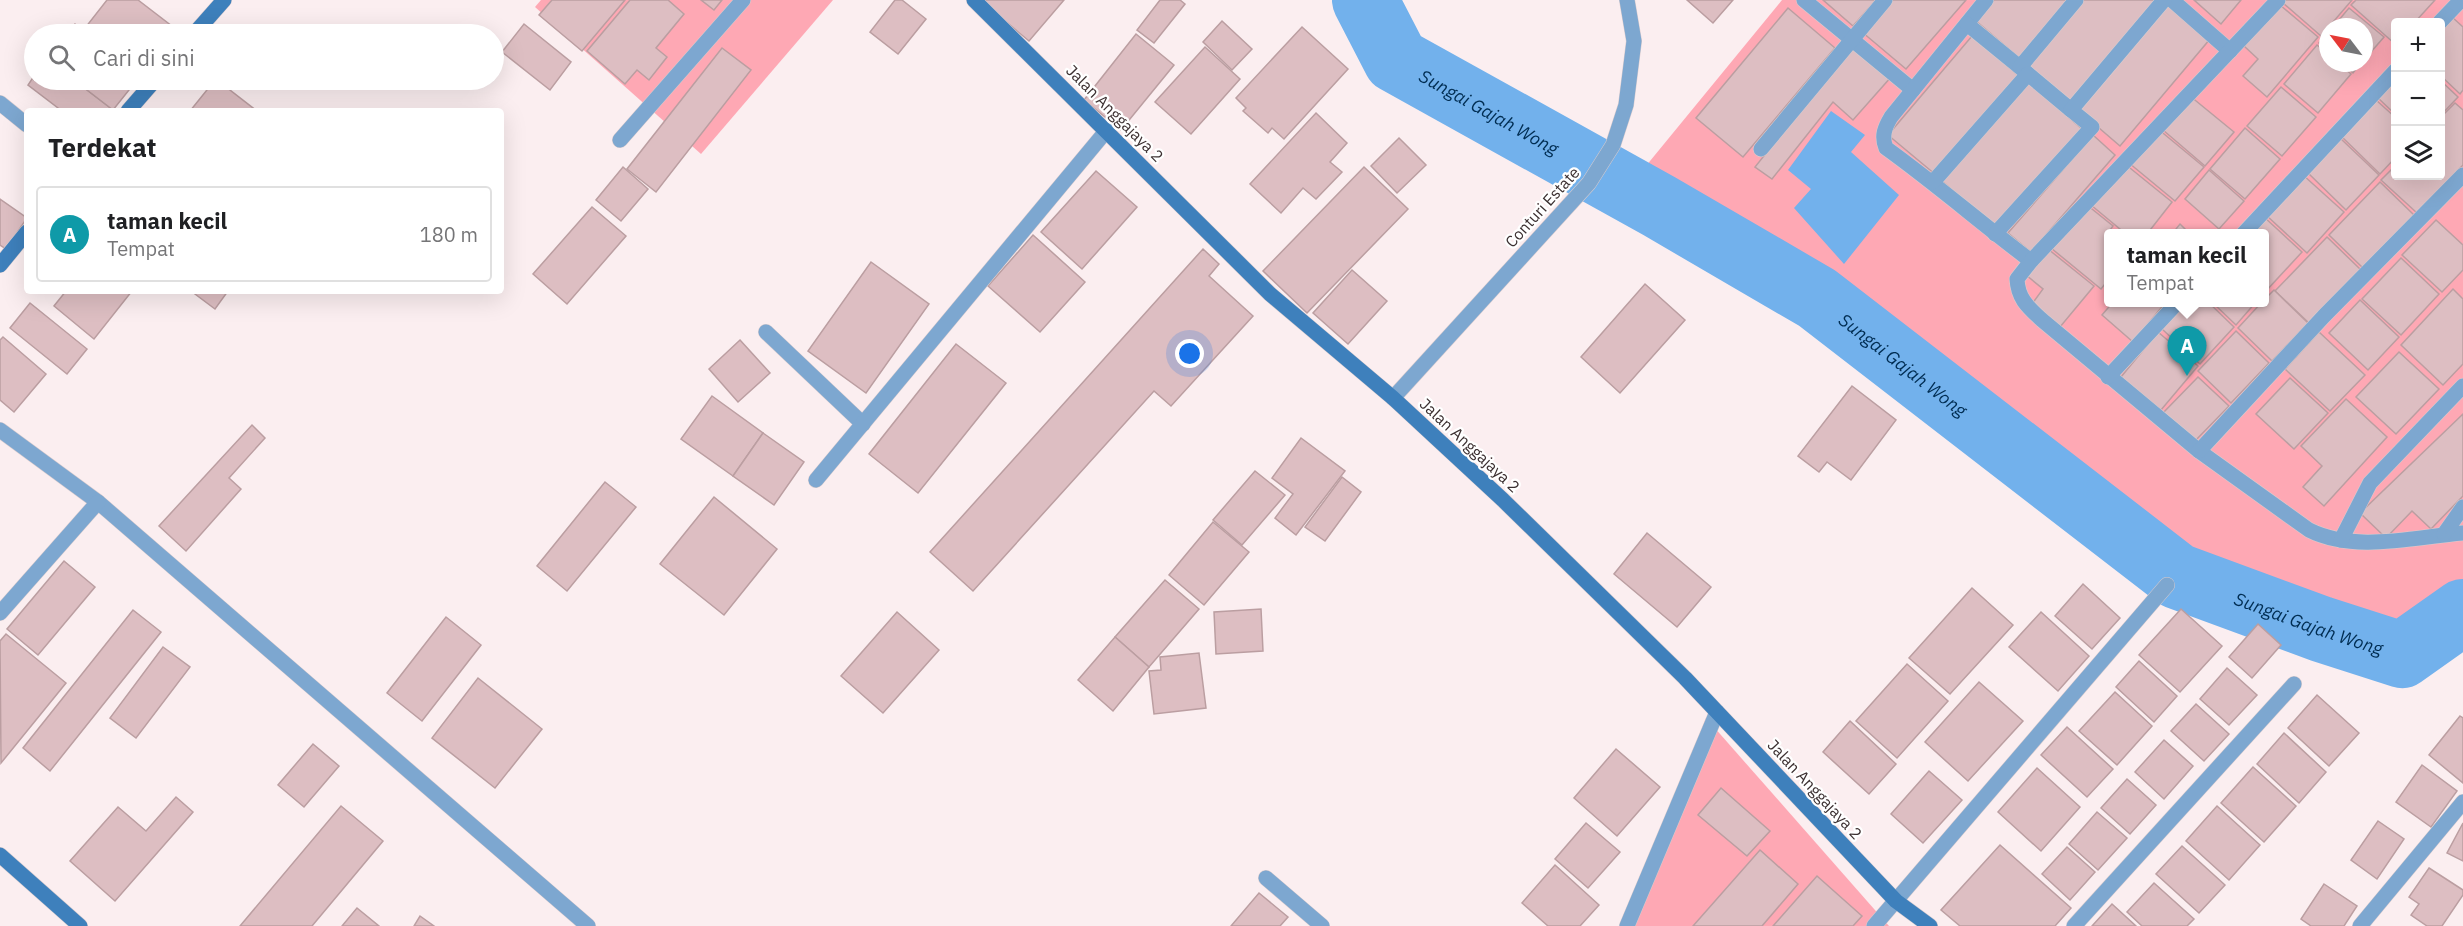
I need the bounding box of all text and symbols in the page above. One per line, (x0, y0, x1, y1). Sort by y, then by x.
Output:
north arrow (2319, 18, 2373, 72)
map controls (2391, 18, 2445, 180)
button: + (2391, 18, 2445, 72)
search box (24, 24, 504, 90)
icon: search (45, 41, 78, 74)
text: Cari di sini (93, 43, 195, 72)
street label: Jalan Anggajaya 2 (1062, 60, 1168, 166)
water label: Sungai Gajah Wong (1415, 64, 1563, 160)
button: − (2391, 72, 2445, 126)
button: layers (2391, 126, 2445, 180)
text: Terdekat (48, 130, 157, 164)
street label: Conturi Estate (1500, 162, 1584, 252)
text: taman kecil (107, 206, 227, 235)
text: A (63, 221, 76, 248)
text: 180 m (420, 221, 478, 248)
popup (2104, 229, 2269, 307)
text: Tempat (107, 235, 175, 262)
text: taman kecil (2126, 240, 2247, 269)
text: Tempat (2126, 269, 2194, 296)
water label: Sungai Gajah Wong (1834, 308, 1972, 422)
pin: A (2168, 326, 2206, 376)
your location (1175, 339, 1204, 368)
street label: Jalan Anggajaya 2 (1416, 394, 1524, 496)
water label: Sungai Gajah Wong (2231, 587, 2387, 660)
street label: Jalan Anggajaya 2 (1764, 735, 1866, 843)

